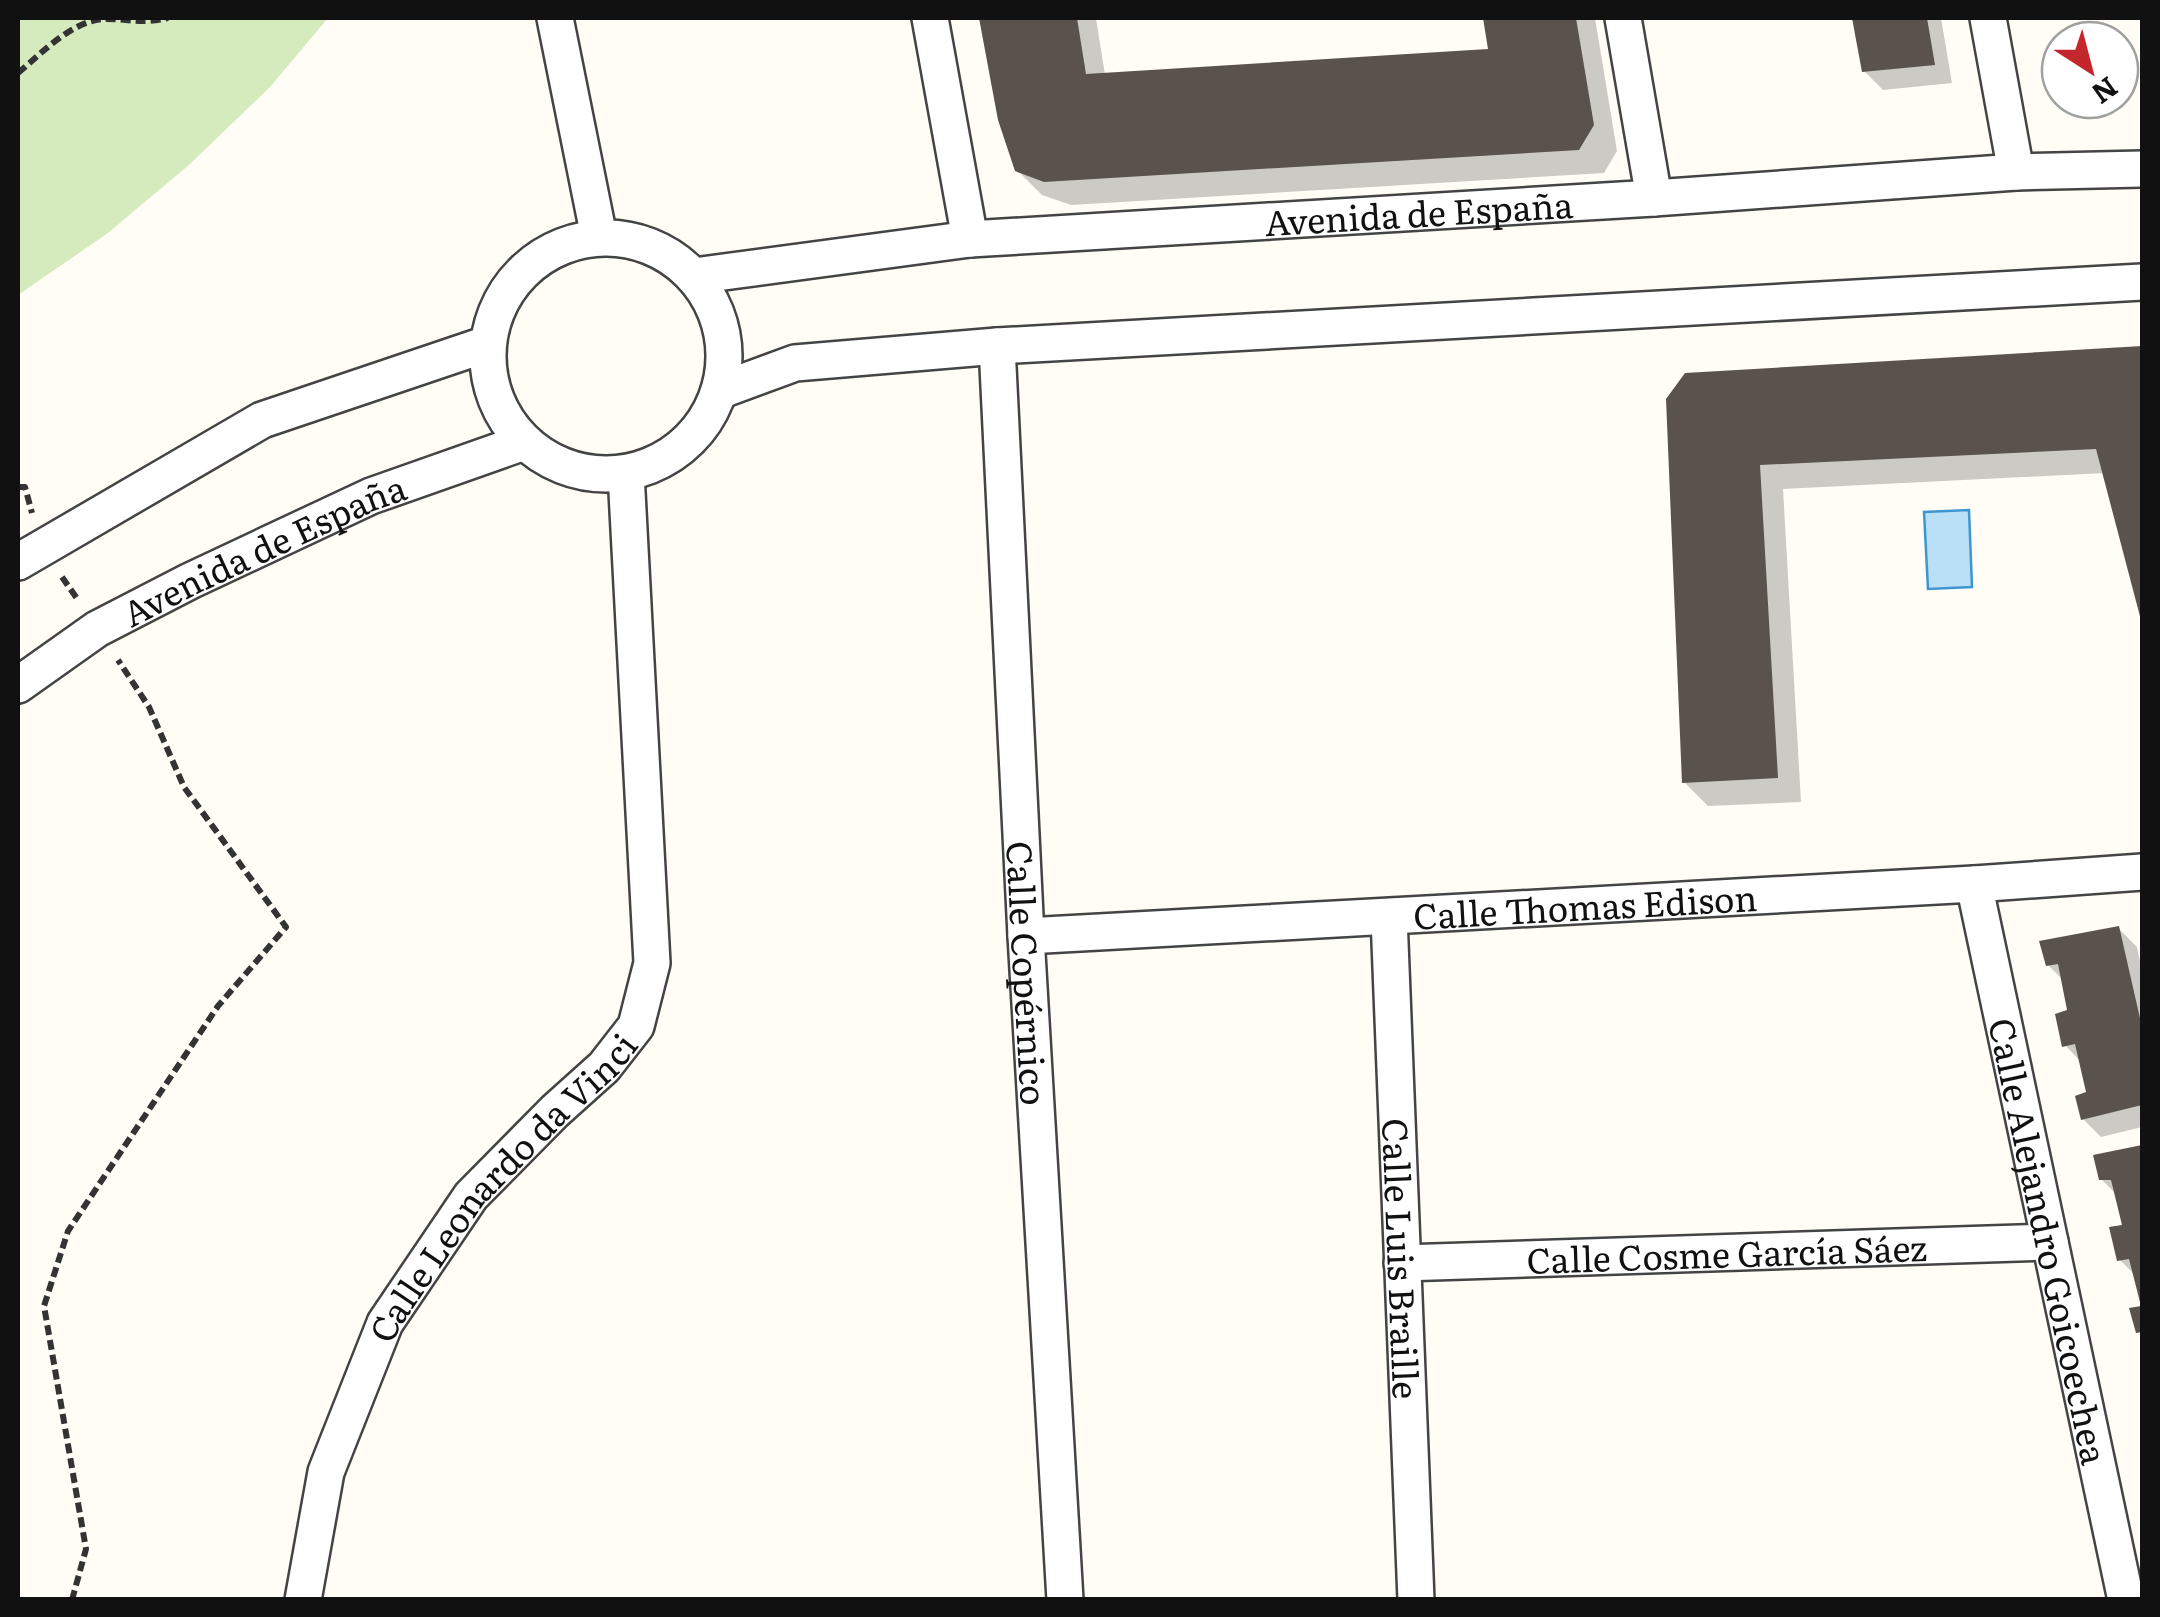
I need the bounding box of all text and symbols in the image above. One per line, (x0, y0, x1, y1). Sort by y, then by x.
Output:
north arrow (2040, 20, 2140, 120)
text: N (2084, 68, 2128, 116)
street label: Avenida de España (1263, 177, 1575, 247)
street label: Avenida de España (112, 460, 413, 638)
street label: Calle Copérnico (995, 840, 1062, 1107)
street label: Calle Thomas Edison (1412, 870, 1758, 941)
street label: Calle Alejandro Goicoechea (1977, 1013, 2123, 1469)
street label: Calle Leonardo da Vinci (354, 1021, 648, 1349)
street label: Calle Luis Braille (1371, 1117, 1434, 1400)
street label: Calle Cosme García Sáez (1526, 1220, 1928, 1285)

